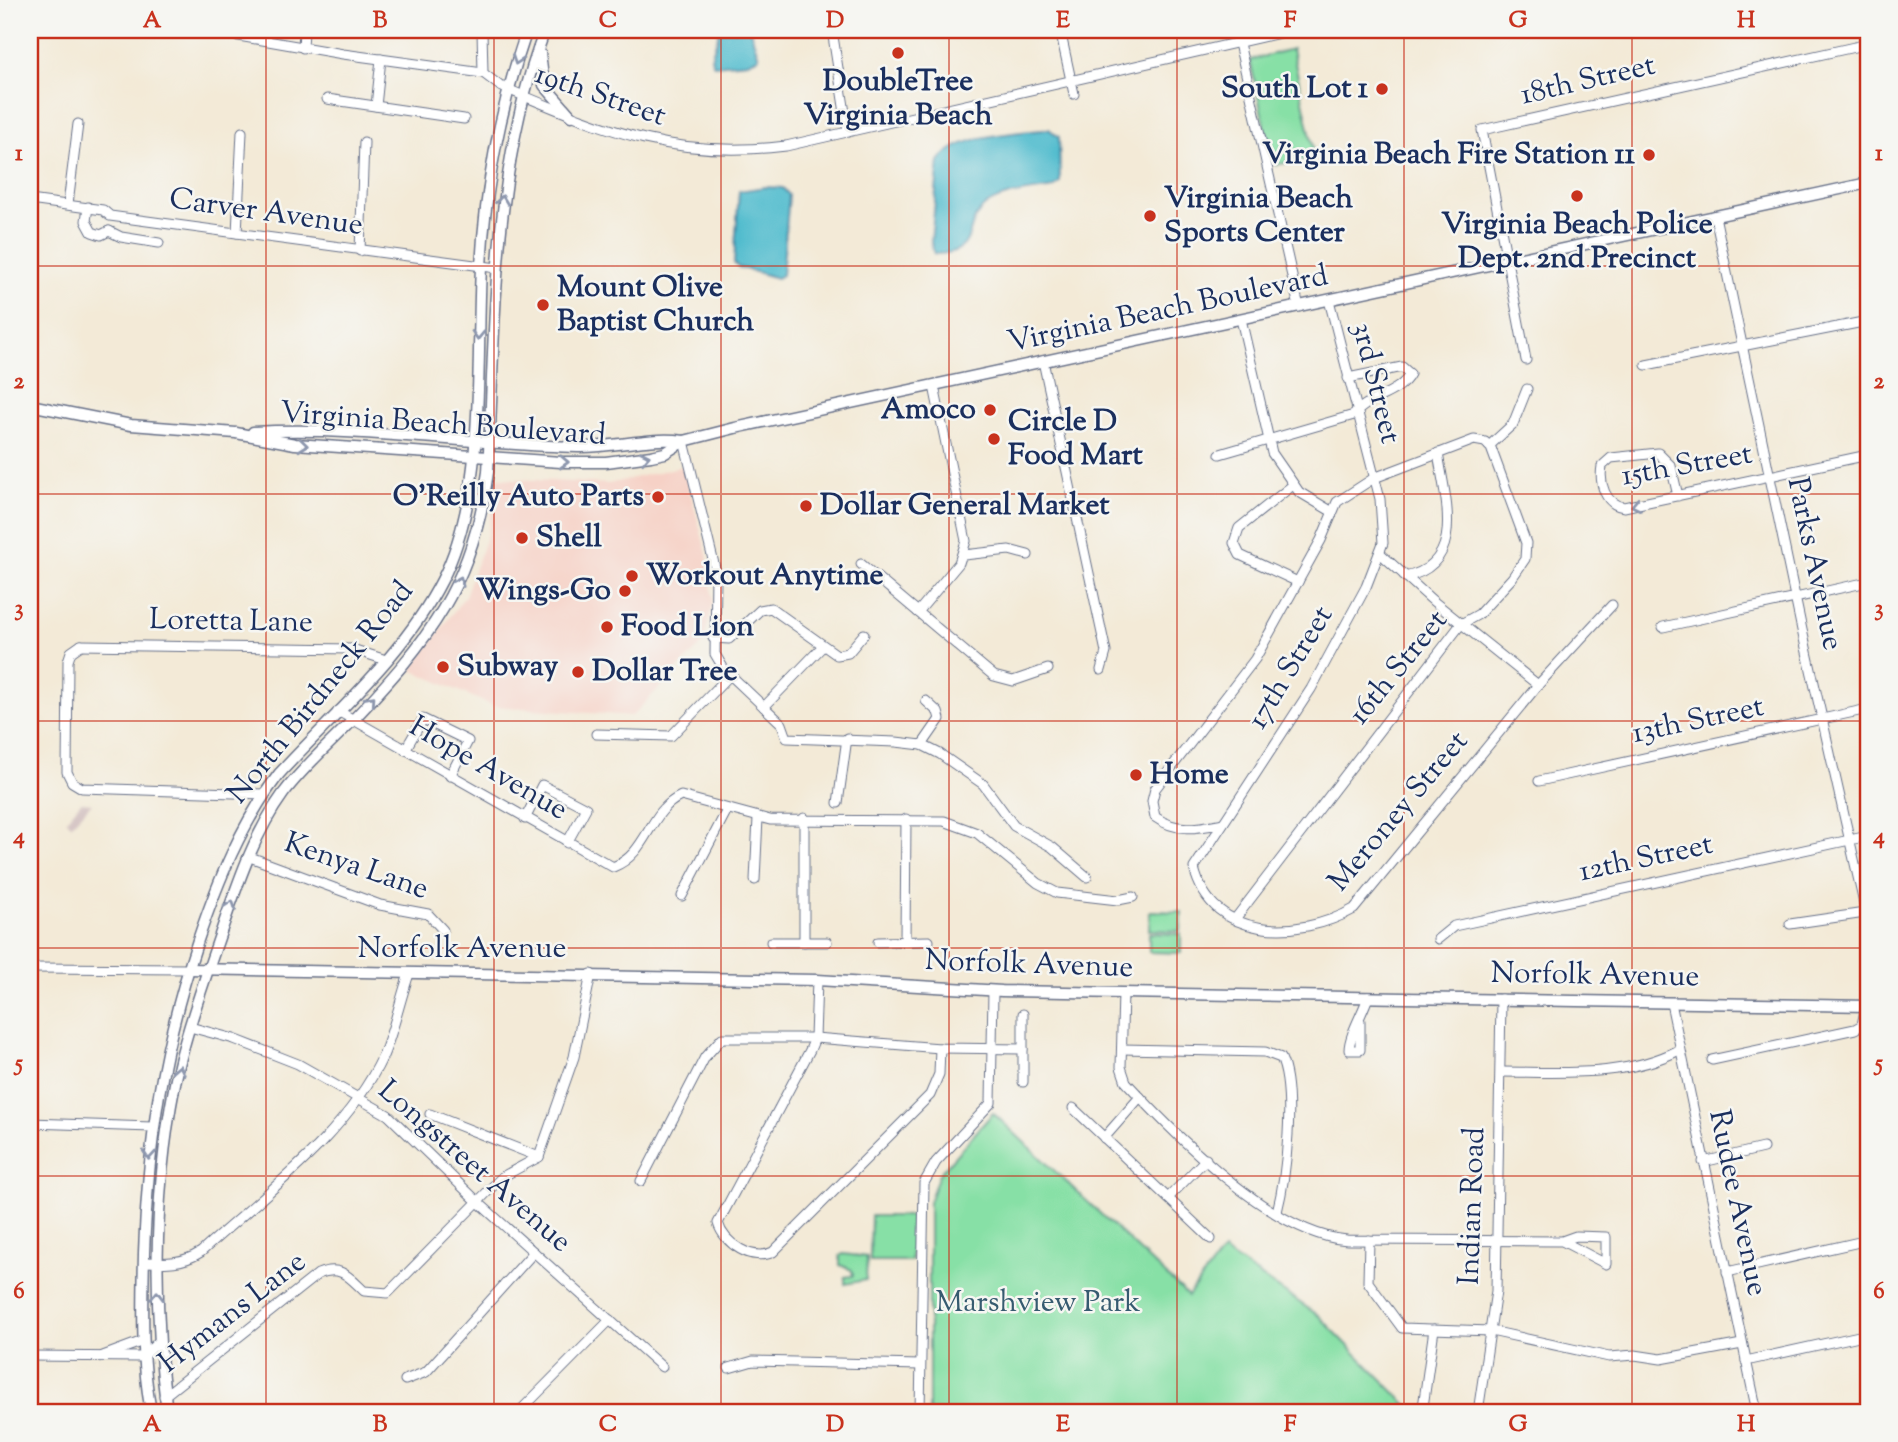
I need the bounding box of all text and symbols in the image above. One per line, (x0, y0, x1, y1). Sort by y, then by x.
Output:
text: A (143, 5, 162, 38)
text: B (373, 5, 388, 38)
text: C (599, 5, 617, 38)
text: D (826, 5, 844, 38)
text: E (1056, 5, 1070, 38)
text: F (1284, 5, 1297, 38)
text: G (1509, 5, 1528, 38)
text: H (1737, 5, 1756, 38)
marker: DoubleTree Virginia Beach (890, 45, 906, 61)
street label: 18th Street (1516, 45, 1660, 117)
one-way arrow (511, 53, 525, 65)
street label: 19th Street (529, 54, 671, 138)
place label: DoubleTree Virginia Beach (804, 61, 993, 138)
place label: South Lot 1 (1221, 68, 1369, 111)
marker: South Lot 1 (1374, 81, 1390, 97)
place label: Virginia Beach Fire Station 11 (1262, 134, 1636, 177)
text: 1 (15, 138, 23, 171)
text: 1 (1875, 138, 1883, 171)
marker: Virginia Beach Fire Station 11 (1641, 147, 1657, 163)
street label: Carver Avenue (166, 178, 366, 248)
place label: Virginia Beach Sports Center (1164, 178, 1353, 255)
marker: Virginia Beach Police Dept. 2nd Precinct (1569, 188, 1585, 204)
one-way arrow (495, 194, 510, 206)
place label: Virginia Beach Police Dept. 2nd Precinct (1441, 204, 1713, 281)
marker: Virginia Beach Sports Center (1142, 208, 1158, 224)
street label: Virginia Beach Boulevard (1004, 255, 1332, 365)
place label: Mount Olive Baptist Church (557, 267, 755, 344)
marker: Mount Olive Baptist Church (535, 297, 551, 313)
street label: 3rd Street (1339, 318, 1411, 448)
one-way arrow (471, 329, 486, 340)
text: 2 (14, 366, 25, 399)
text: 2 (1874, 366, 1885, 399)
place label: Amoco (881, 389, 976, 432)
street label: Virginia Beach Boulevard (278, 392, 608, 458)
place label: Circle D Food Mart (1008, 401, 1144, 478)
marker: Amoco (982, 402, 998, 418)
marker: Circle D Food Mart (986, 431, 1002, 447)
street label: 15th Street (1618, 433, 1756, 499)
one-way arrow (298, 437, 309, 452)
one-way arrow (639, 450, 651, 465)
one-way arrow (559, 455, 570, 470)
street label: Parks Avenue (1775, 474, 1853, 654)
place label: O'Reilly Auto Parts (393, 476, 644, 519)
place label: Dollar General Market (820, 485, 1110, 528)
marker: O'Reilly Auto Parts (650, 489, 666, 505)
one-way arrow (1630, 496, 1642, 511)
marker: Dollar General Market (798, 498, 814, 514)
place label: Shell (536, 517, 602, 560)
marker: Shell (514, 530, 530, 546)
place label: Workout Anytime (646, 555, 883, 598)
marker: Workout Anytime (624, 568, 640, 584)
place label: Wings-Go (476, 570, 611, 613)
street label: North Birdneck Road (217, 572, 425, 814)
one-way arrow (451, 576, 465, 589)
marker: Wings-Go (617, 583, 633, 599)
text: 3 (14, 593, 24, 626)
text: 3 (1874, 593, 1884, 626)
street label: 17th Street (1237, 598, 1345, 738)
street label: Loretta Lane (149, 599, 313, 645)
street label: 16th Street (1339, 601, 1459, 735)
place label: Food Lion (621, 606, 754, 649)
marker: Food Lion (599, 619, 615, 635)
place label: Subway (457, 646, 558, 689)
place label: Dollar Tree (592, 651, 737, 694)
marker: Subway (435, 659, 451, 675)
marker: Dollar Tree (570, 664, 586, 680)
street label: 13th Street (1628, 686, 1768, 756)
one-way arrow (362, 695, 375, 708)
street label: Hope Avenue (401, 706, 575, 832)
street label: Meroney Street (1319, 722, 1479, 902)
place label: Home (1150, 754, 1229, 797)
marker: Home (1128, 767, 1144, 783)
text: 4 (12, 821, 25, 854)
text: 4 (1872, 821, 1885, 854)
street label: Kenya Lane (278, 822, 434, 912)
street label: 12th Street (1575, 824, 1717, 894)
one-way arrow (222, 900, 236, 912)
street label: Norfolk Avenue (358, 928, 566, 971)
street label: Norfolk Avenue (924, 940, 1134, 990)
street label: Norfolk Avenue (1490, 953, 1700, 999)
text: 5 (13, 1048, 23, 1081)
text: 5 (1873, 1048, 1883, 1081)
one-way arrow (170, 1064, 185, 1076)
street label: Longstreet Avenue (368, 1071, 580, 1263)
street label: Rudee Avenue (1696, 1106, 1778, 1300)
street label: Indian Road (1449, 1126, 1497, 1286)
one-way arrow (142, 1149, 157, 1161)
street label: Hymans Lane (150, 1242, 316, 1384)
text: 6 (13, 1276, 25, 1309)
text: 6 (1873, 1276, 1885, 1309)
park label: Marshview Park (935, 1282, 1141, 1325)
one-way arrow (149, 1290, 165, 1300)
text: A (143, 1409, 162, 1442)
text: B (373, 1409, 388, 1442)
text: C (599, 1409, 617, 1442)
text: D (826, 1409, 844, 1442)
text: E (1056, 1409, 1070, 1442)
text: F (1284, 1409, 1297, 1442)
text: G (1509, 1409, 1528, 1442)
text: H (1737, 1409, 1756, 1442)

